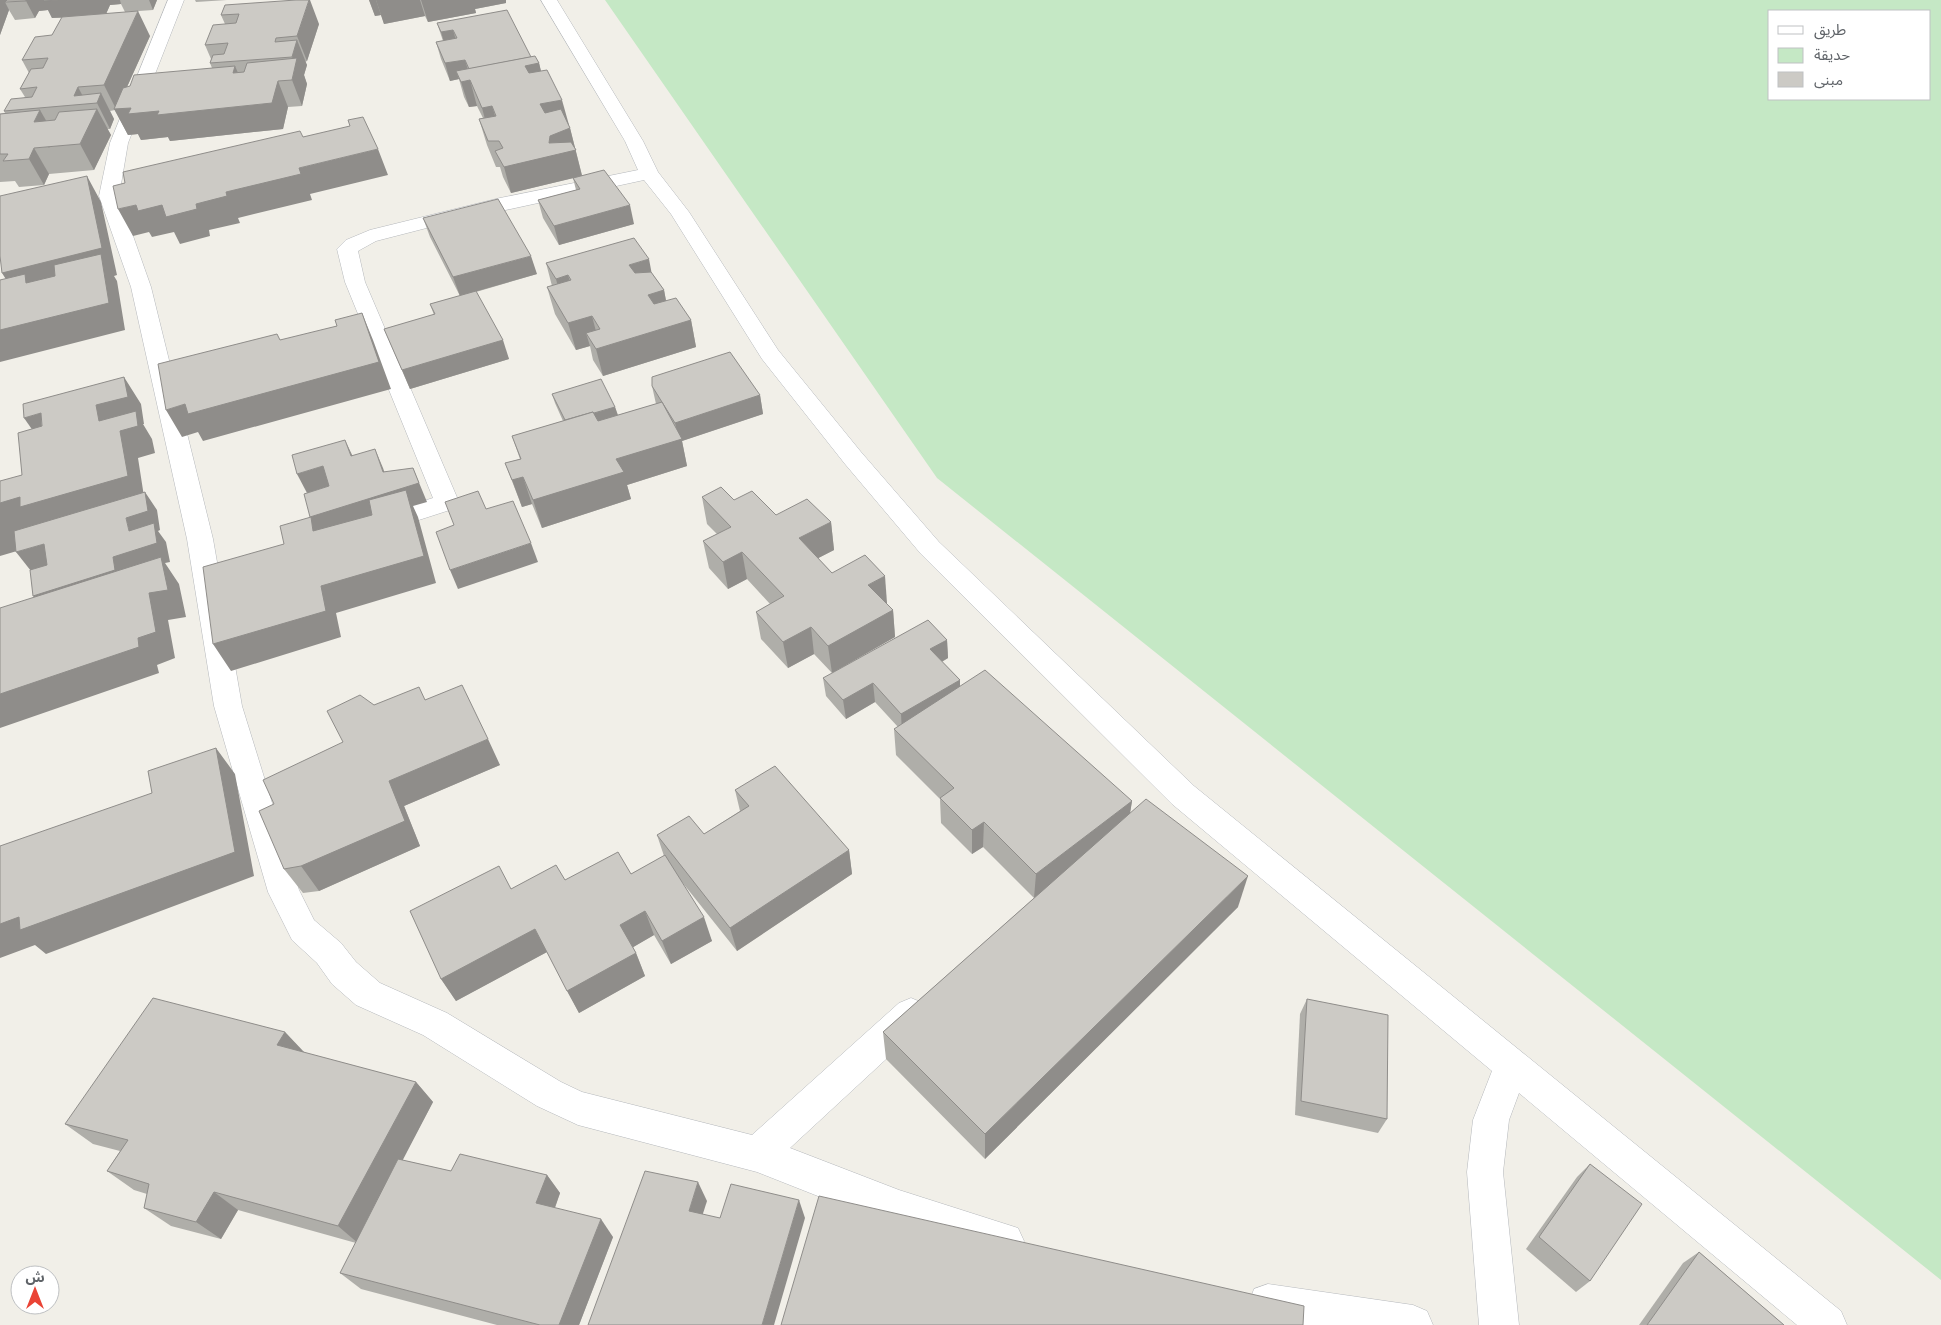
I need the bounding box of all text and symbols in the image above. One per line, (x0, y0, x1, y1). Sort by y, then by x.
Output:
legend (1768, 10, 1931, 100)
text: طريق (1814, 20, 1846, 40)
text: حديقة (1814, 45, 1850, 64)
text: مبنى (1814, 70, 1843, 89)
north arrow (10, 1265, 60, 1315)
text: ش (25, 1268, 45, 1286)

